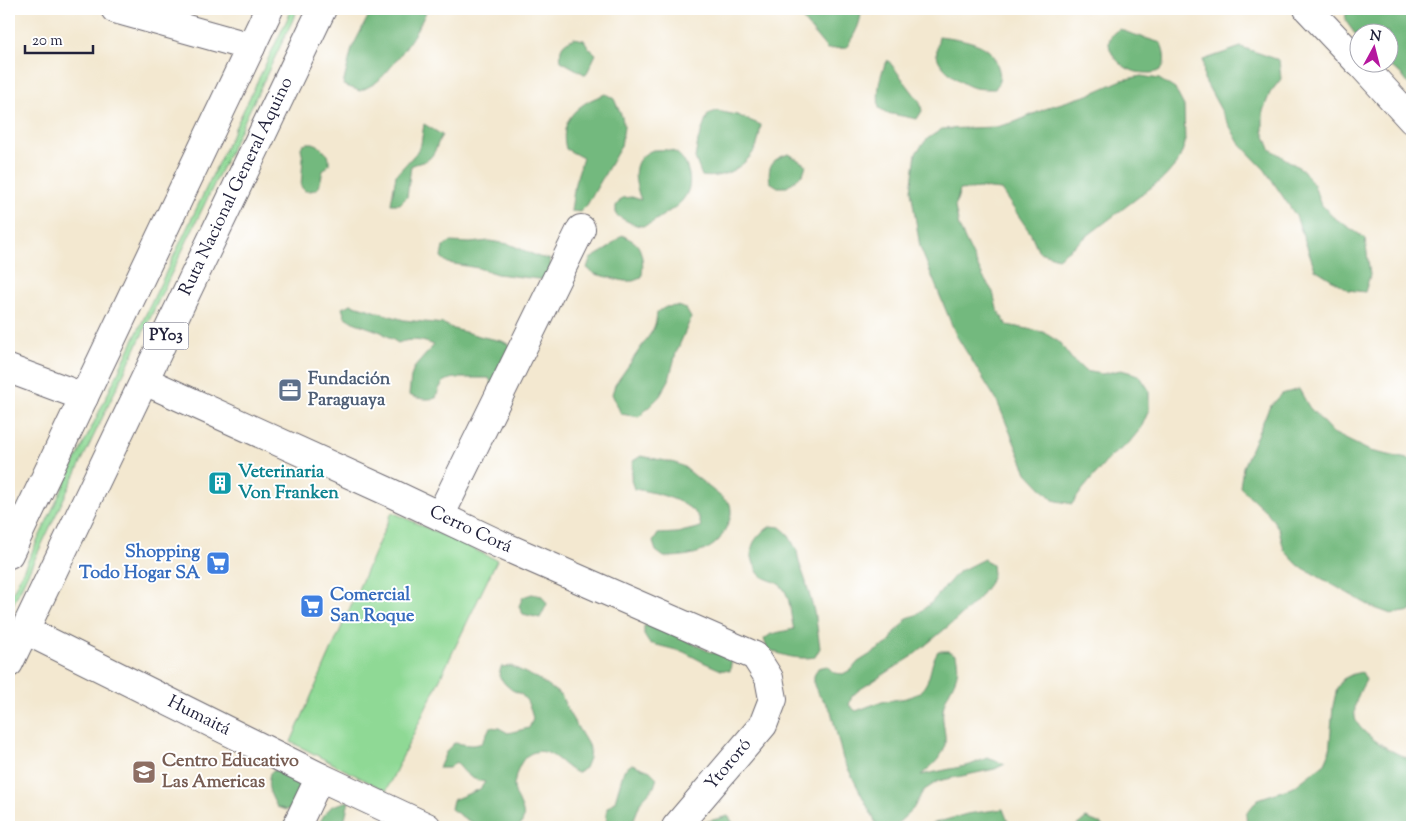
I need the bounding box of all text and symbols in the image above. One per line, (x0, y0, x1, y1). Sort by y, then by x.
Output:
scale bar (25, 22, 92, 54)
north arrow (1348, 22, 1398, 72)
text: N (1369, 26, 1382, 48)
text: 20 m (32, 31, 63, 52)
street label: Ruta Nacional General Aquino (173, 73, 300, 300)
road number: PY03 (144, 322, 188, 350)
place label: Fundación Paraguaya (308, 367, 391, 414)
office icon: Fundación Paraguaya (277, 377, 303, 403)
place label: Veterinaria Von Franken (238, 460, 339, 507)
building icon: Veterinaria Von Franken (207, 470, 233, 496)
street label: Cerro Corá (425, 500, 516, 561)
place label: Shopping Todo Hogar SA (79, 540, 200, 587)
supermarket icon: Shopping Todo Hogar SA (205, 550, 231, 576)
place label: Comercial San Roque (330, 583, 415, 630)
supermarket icon: Comercial San Roque (299, 593, 325, 619)
street label: Humaitá (163, 690, 235, 743)
street label: Ytororó (700, 733, 759, 797)
place label: Centro Educativo Las Americas (162, 749, 299, 796)
school or university icon: Centro Educativo Las Americas (131, 759, 157, 785)

